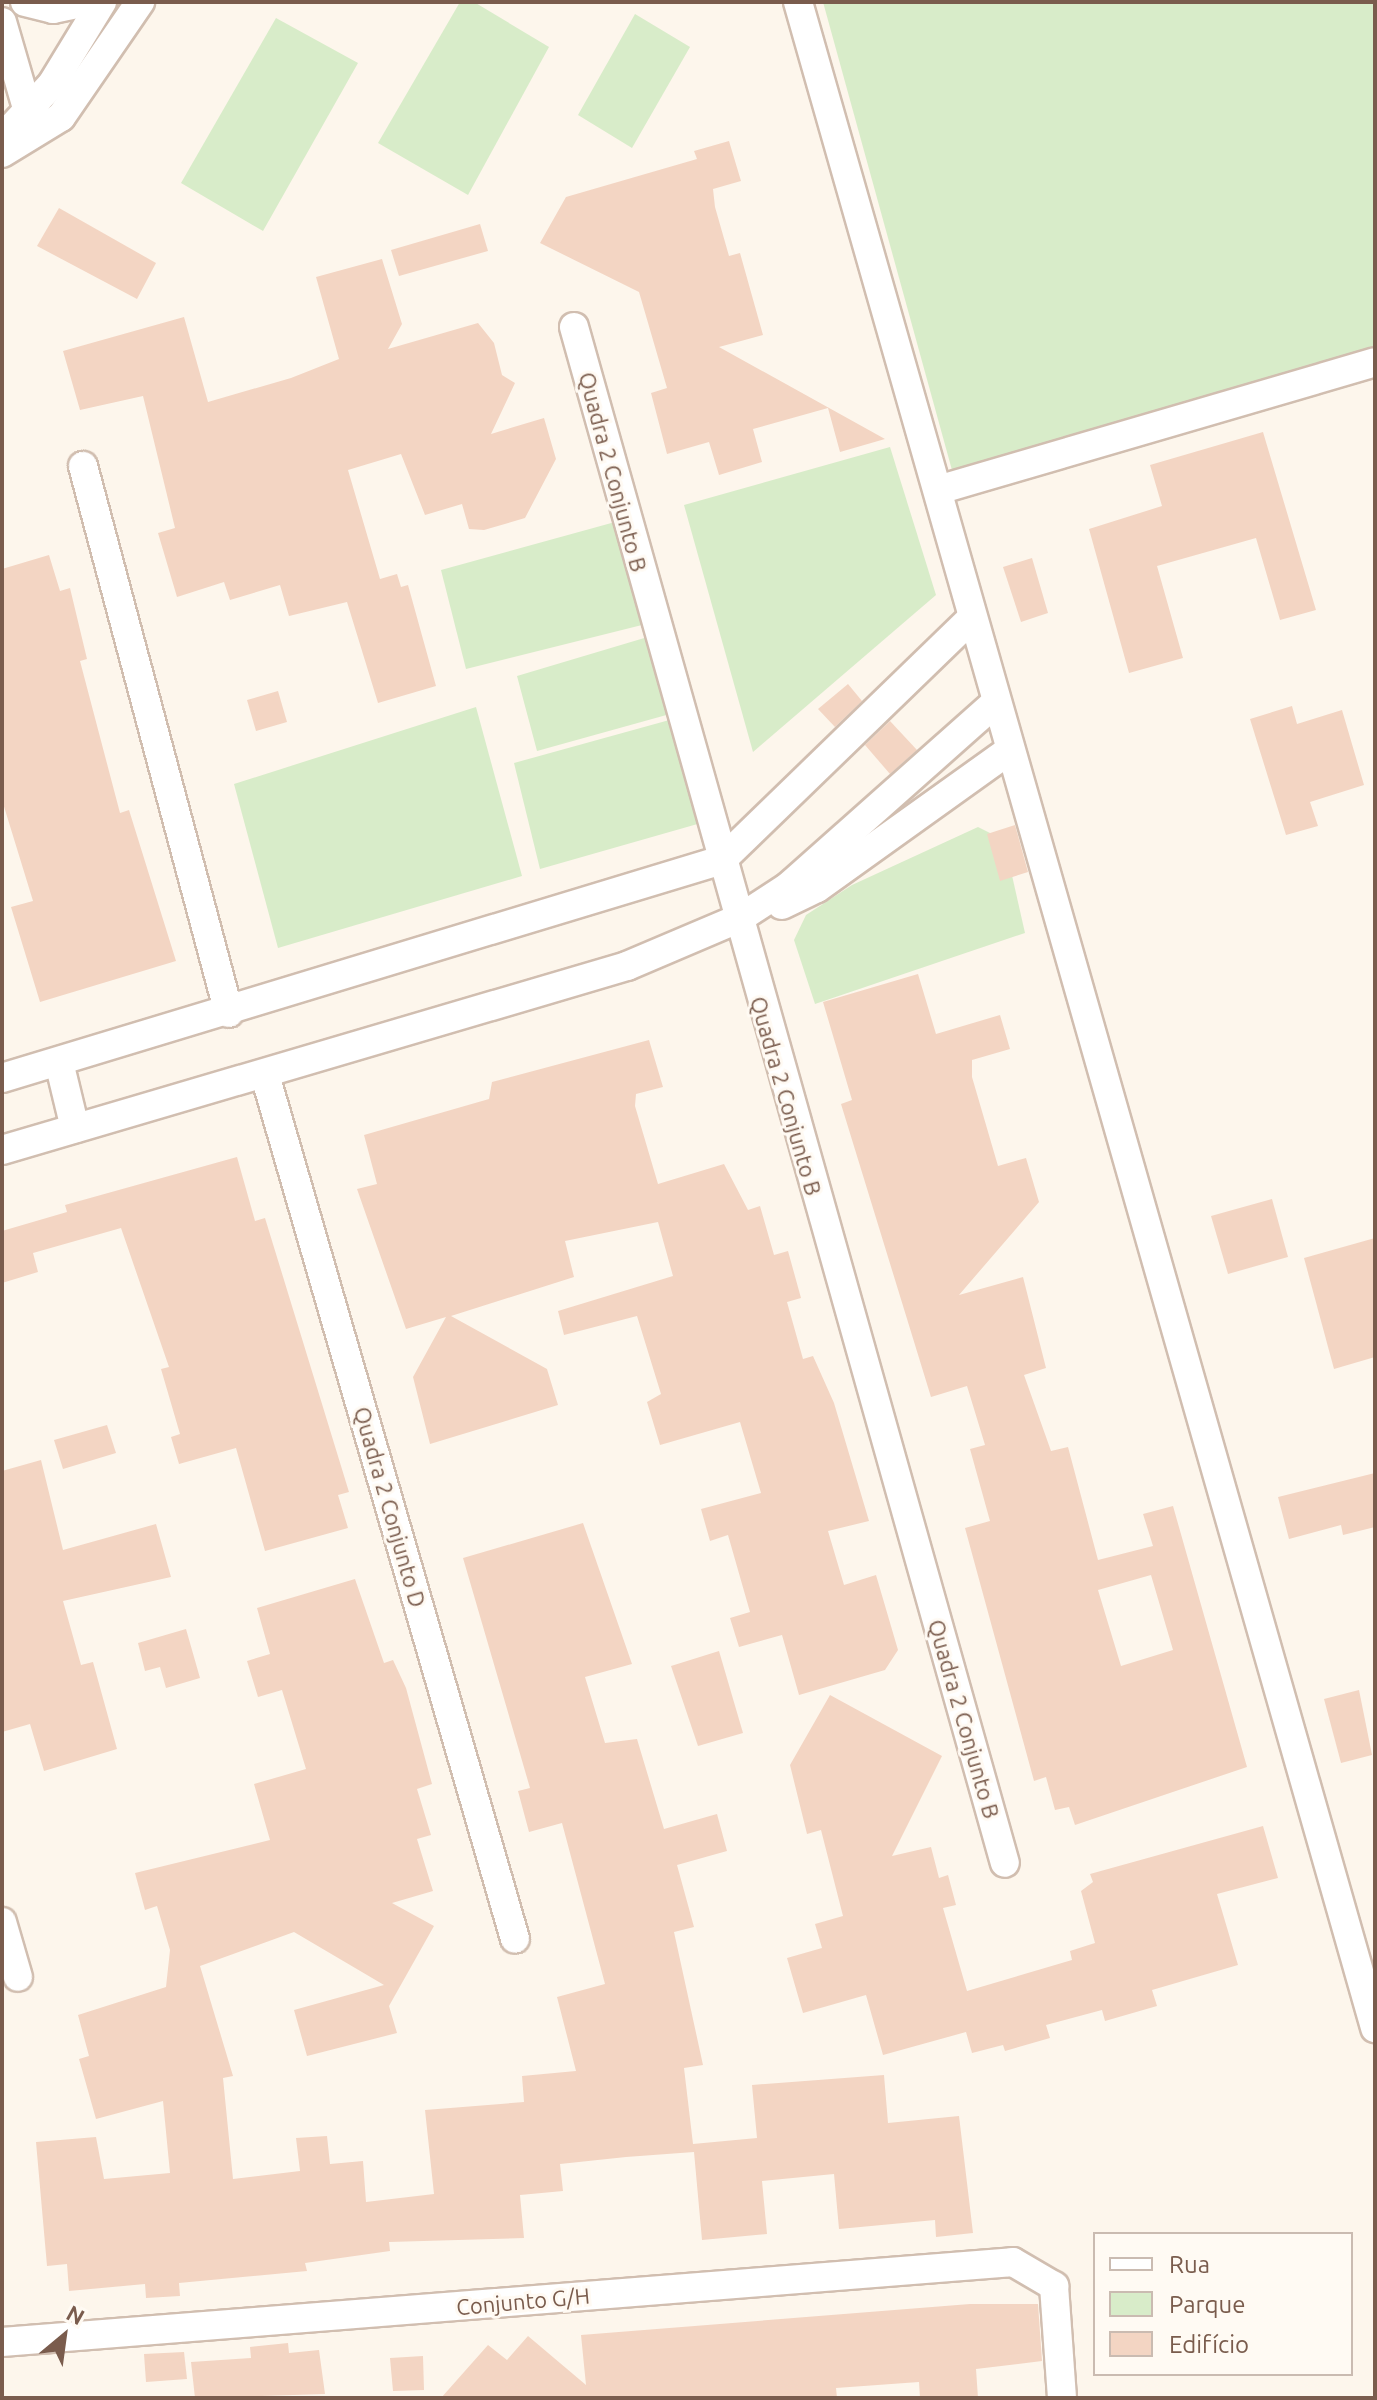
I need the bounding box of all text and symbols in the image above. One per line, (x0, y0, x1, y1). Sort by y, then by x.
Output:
street label: Quadra 2 Conjunto B (574, 369, 652, 575)
street label: Quadra 2 Conjunto B (745, 993, 827, 1199)
street label: Quadra 2 Conjunto D (349, 1404, 431, 1610)
street label: Quadra 2 Conjunto B (923, 1616, 1005, 1822)
legend (1093, 2232, 1353, 2376)
text: Rua (1169, 2251, 1210, 2278)
street label: Conjunto G/H (455, 2282, 591, 2320)
text: Parque (1169, 2291, 1246, 2318)
north arrow (24, 2296, 104, 2376)
text: N (63, 2300, 89, 2329)
text: Edifício (1169, 2331, 1249, 2358)

